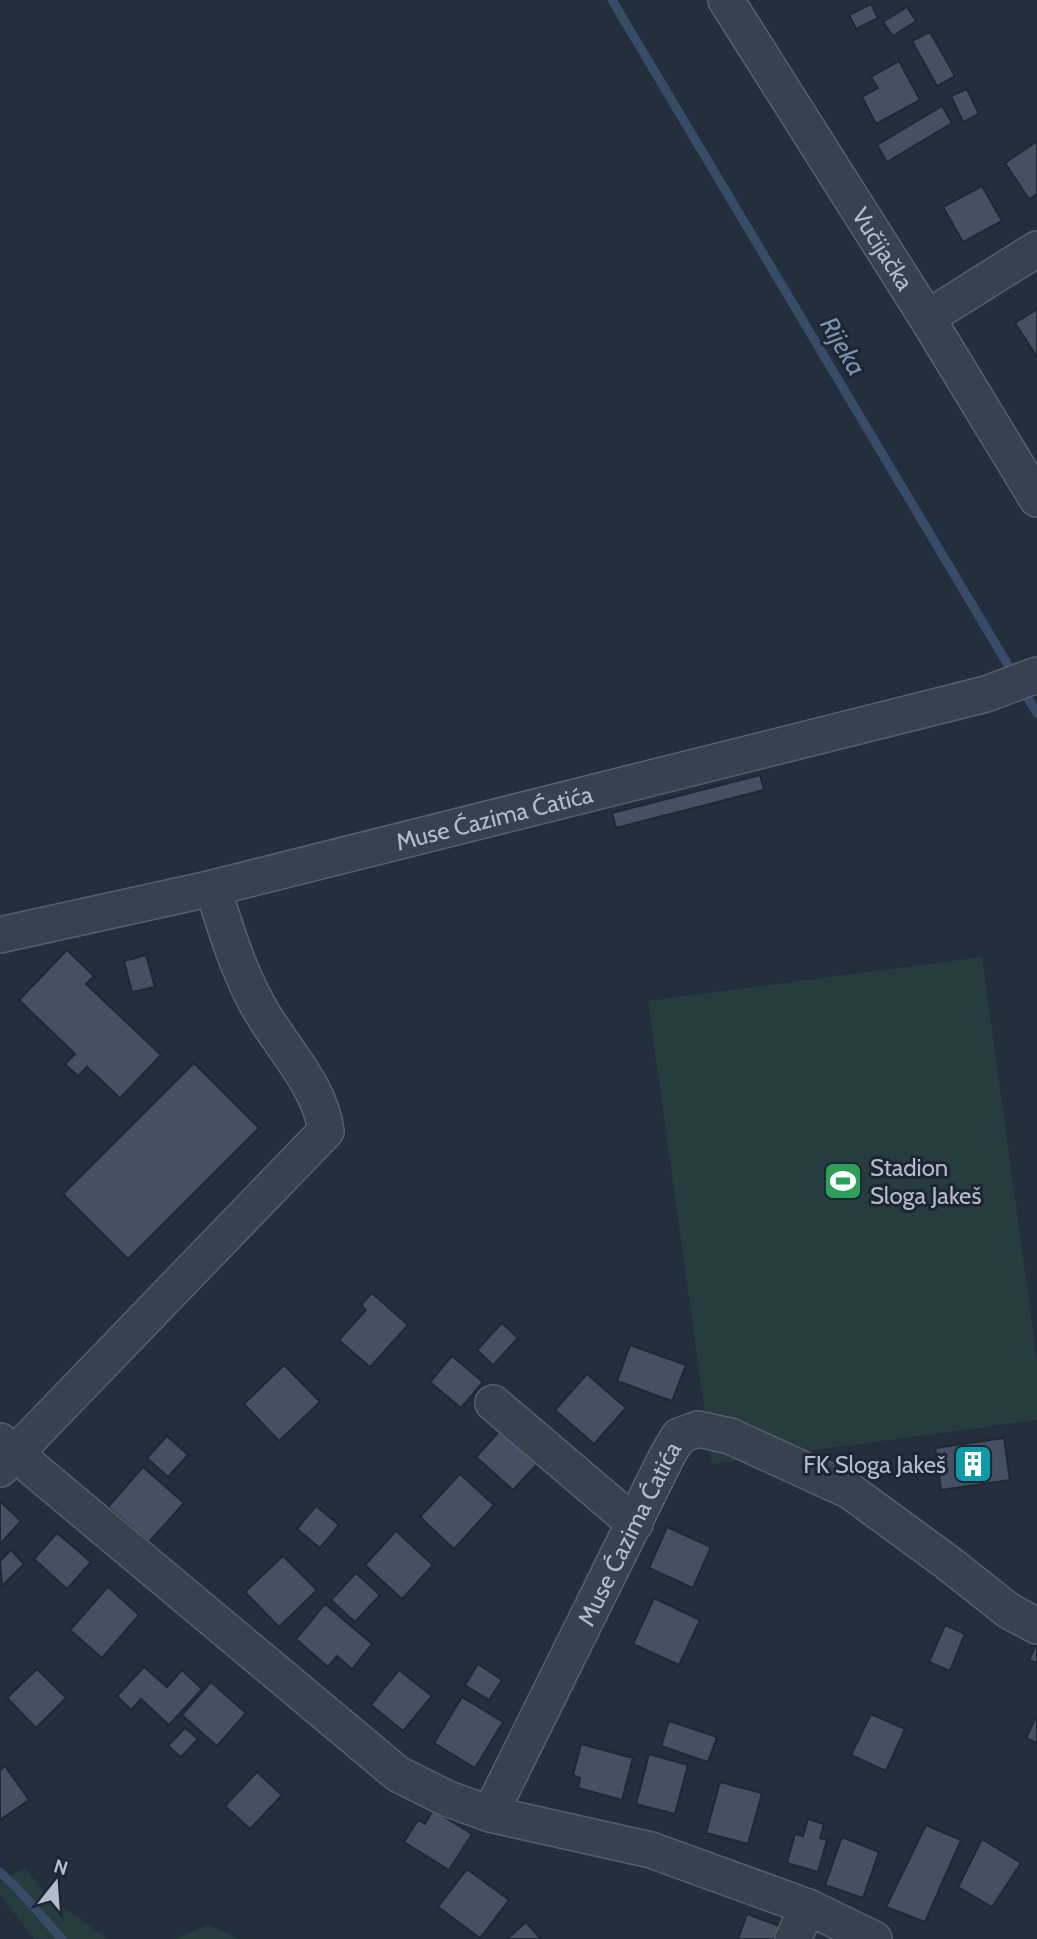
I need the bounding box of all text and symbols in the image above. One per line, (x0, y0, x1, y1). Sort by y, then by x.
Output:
street label: Vučijačka (846, 202, 920, 296)
water label: Rijeka (813, 311, 873, 381)
street label: Muse Ćazima Ćatića (393, 779, 596, 856)
place label: Stadion Sloga Jakeš (870, 1153, 981, 1210)
sports icon: Stadion Sloga Jakeš (822, 1160, 864, 1202)
street label: Muse Ćazima Ćatića (571, 1436, 687, 1630)
building icon: FK Sloga Jakeš (952, 1443, 994, 1485)
place label: FK Sloga Jakeš (803, 1450, 946, 1479)
north arrow (21, 1848, 91, 1918)
text: N (51, 1854, 71, 1880)

